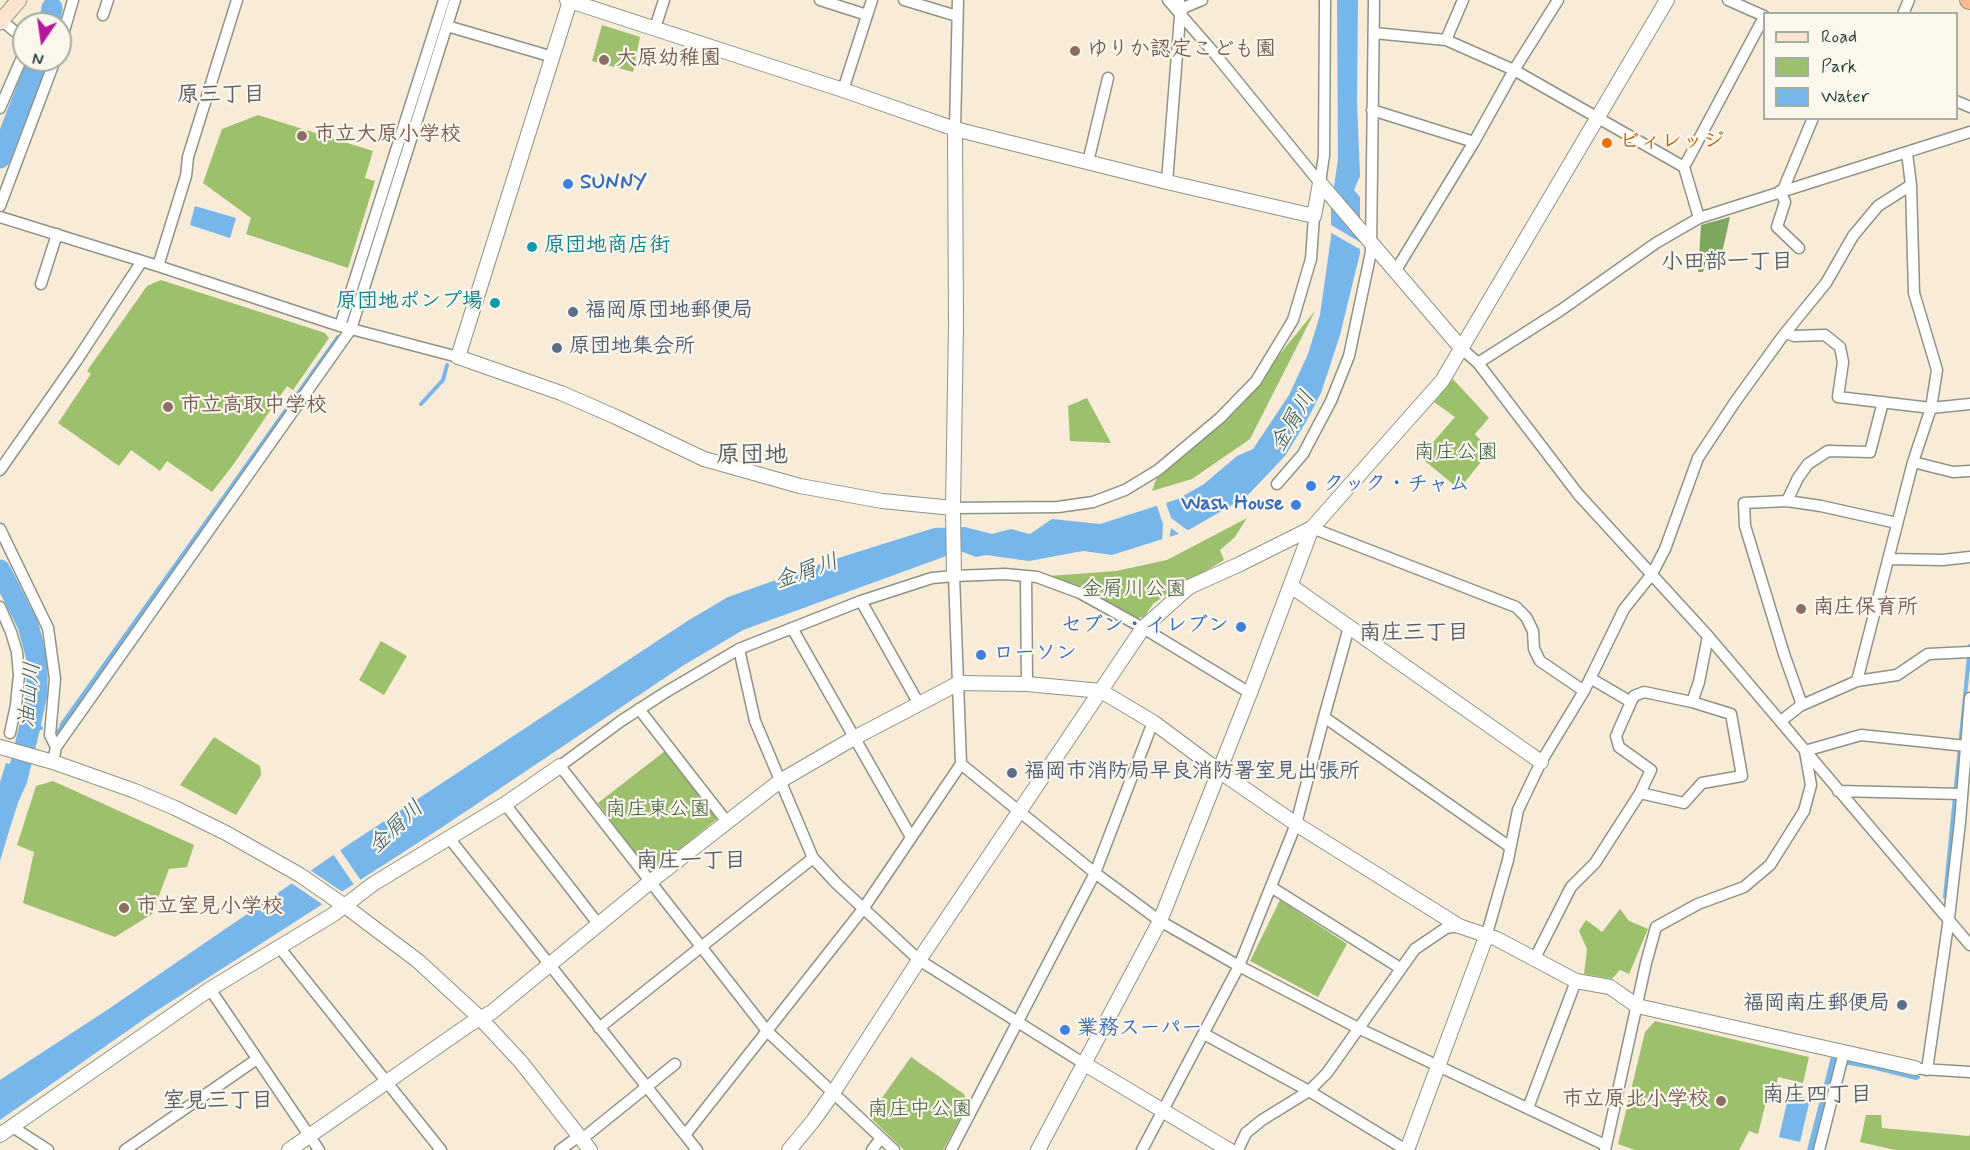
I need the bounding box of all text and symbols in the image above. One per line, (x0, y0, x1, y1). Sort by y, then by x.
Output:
north arrow (12, 12, 72, 72)
legend (1763, 12, 1958, 120)
text: Road (1821, 25, 1857, 49)
place label: ゆりか認定こども園 (1087, 38, 1276, 64)
marker: ゆりか認定こども園 (1068, 44, 1082, 58)
text: N (31, 47, 46, 70)
place label: 大原幼稚園 (616, 47, 721, 73)
marker: 大原幼稚園 (597, 53, 611, 67)
text: Park (1821, 55, 1857, 79)
district label: 原三丁目 (177, 83, 265, 109)
text: Water (1821, 85, 1869, 109)
place label: 市立大原小学校 (314, 123, 461, 149)
marker: 市立大原小学校 (295, 129, 309, 143)
place label: ビィレッジ (1619, 130, 1724, 156)
marker: ビィレッジ (1600, 136, 1614, 150)
place label: SUNNY (580, 171, 647, 197)
marker: SUNNY (561, 177, 575, 191)
place label: 原団地商店街 (544, 234, 670, 260)
marker: 原団地商店街 (525, 240, 539, 254)
district label: 小田部一丁目 (1661, 250, 1793, 276)
place label: 原団地ポンプ場 (336, 290, 483, 316)
marker: 原団地ポンプ場 (488, 296, 502, 310)
place label: 福岡原団地郵便局 (585, 299, 753, 325)
marker: 福岡原団地郵便局 (566, 305, 580, 319)
place label: 原団地集会所 (569, 335, 695, 361)
marker: 原団地集会所 (550, 341, 564, 355)
water label: 金屑川 (1266, 387, 1322, 457)
place label: 市立高取中学校 (180, 394, 327, 420)
marker: 市立高取中学校 (161, 400, 175, 414)
park label: 南庄公園 (1414, 441, 1498, 467)
district label: 原団地 (716, 443, 788, 471)
place label: クック・チャム (1323, 473, 1470, 499)
marker: クック・チャム (1304, 479, 1318, 493)
place label: Wash House (1181, 492, 1284, 518)
marker: Wash House (1289, 498, 1303, 512)
water label: 金屑川 (772, 550, 842, 596)
park label: 金屑川公園 (1082, 578, 1186, 604)
place label: 南庄保育所 (1813, 596, 1918, 622)
marker: 南庄保育所 (1794, 602, 1808, 616)
place label: セブン・イレブン (1061, 614, 1229, 640)
marker: セブン・イレブン (1234, 620, 1248, 634)
district label: 南庄三丁目 (1359, 621, 1469, 647)
place label: ローソン (993, 642, 1077, 668)
marker: ローソン (974, 648, 988, 662)
water label: 油山川 (14, 661, 48, 729)
place label: 福岡市消防局早良消防署室見出張所 (1024, 760, 1360, 786)
marker: 福岡市消防局早良消防署室見出張所 (1005, 766, 1019, 780)
water label: 金屑川 (364, 796, 430, 860)
park label: 南庄東公園 (606, 798, 710, 824)
district label: 南庄一丁目 (636, 849, 746, 875)
place label: 市立室見小学校 (136, 895, 283, 921)
marker: 市立室見小学校 (117, 901, 131, 915)
place label: 福岡南庄郵便局 (1743, 992, 1890, 1018)
marker: 福岡南庄郵便局 (1895, 998, 1909, 1012)
place label: 業務スーパー (1077, 1017, 1202, 1043)
marker: 業務スーパー (1058, 1023, 1072, 1037)
district label: 南庄四丁目 (1762, 1083, 1872, 1109)
place label: 市立原北小学校 (1562, 1088, 1709, 1114)
district label: 室見三丁目 (163, 1089, 273, 1115)
marker: 市立原北小学校 (1714, 1094, 1728, 1108)
park label: 南庄中公園 (868, 1098, 972, 1124)

